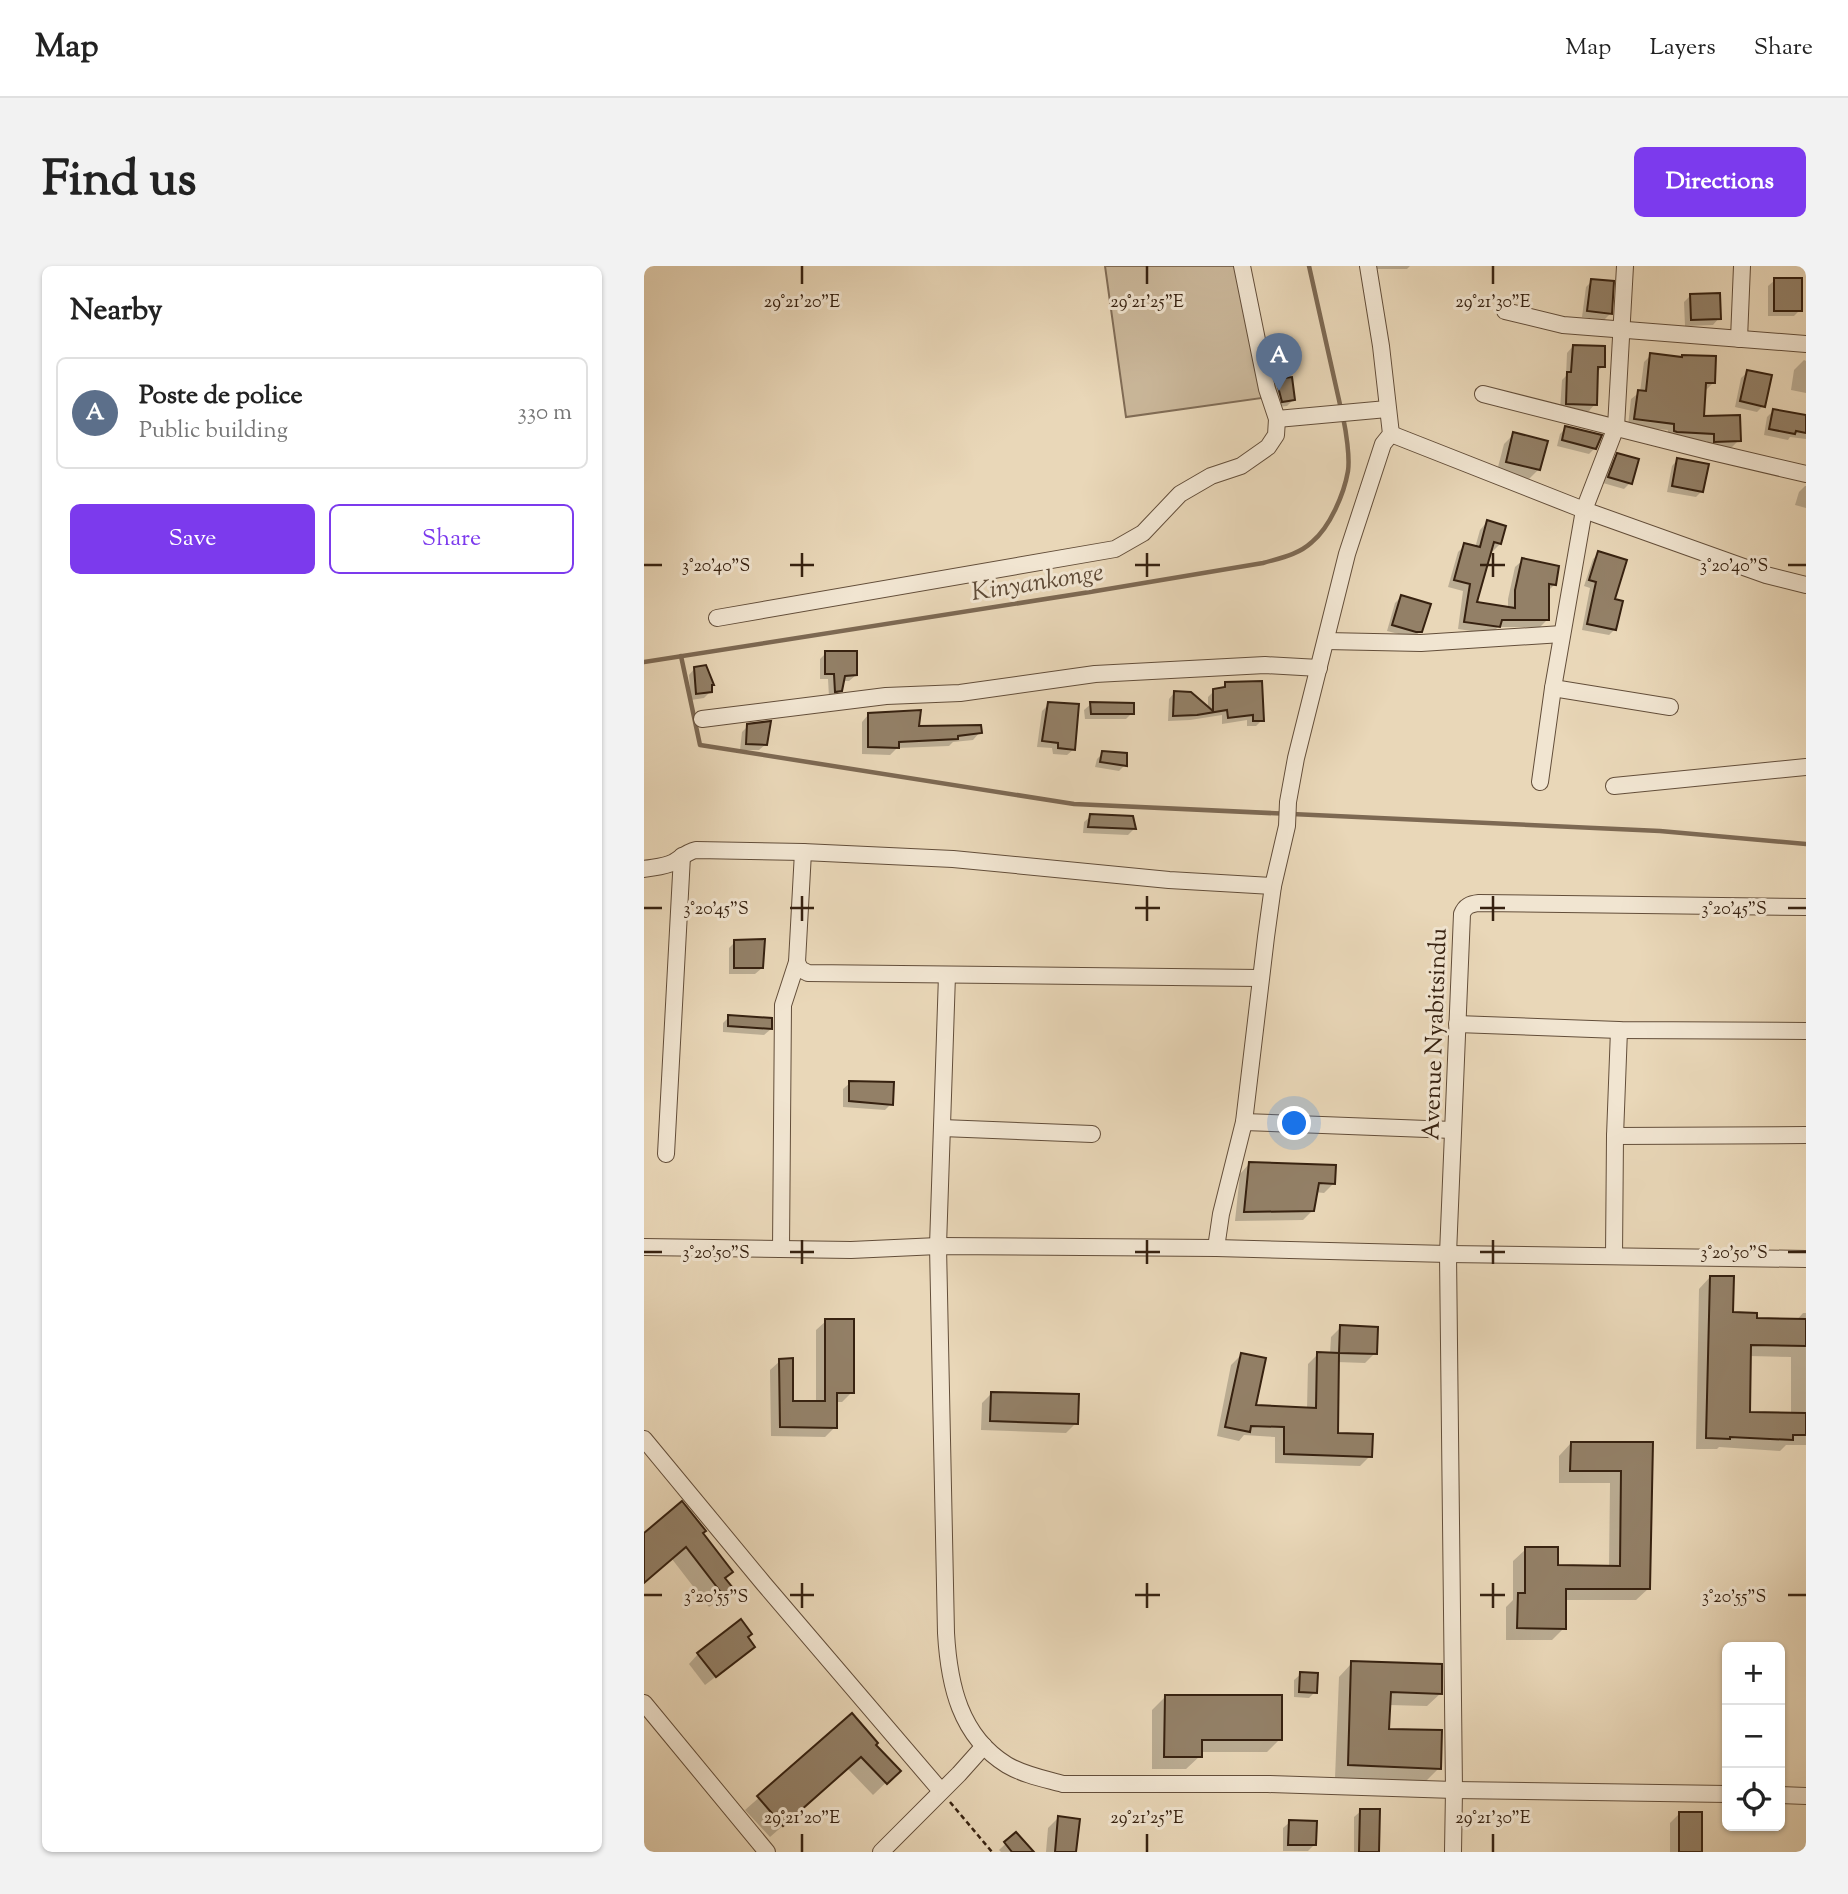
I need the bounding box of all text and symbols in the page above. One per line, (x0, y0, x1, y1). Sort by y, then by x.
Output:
text: Map (35, 24, 99, 72)
text: Map (1565, 31, 1611, 65)
text: Layers (1649, 31, 1716, 65)
text: Share (1754, 31, 1813, 65)
text: Find us (42, 147, 196, 217)
button: Directions (1634, 147, 1806, 217)
text: Nearby (70, 290, 162, 333)
text: 29°21'20"E (764, 290, 840, 316)
text: 29°21'25"E (1110, 290, 1184, 316)
text: 29°21'30"E (1455, 290, 1531, 316)
pin: A (1256, 333, 1302, 391)
text: Poste de police (139, 378, 303, 415)
text: A (86, 397, 104, 430)
text: 330 m (518, 397, 572, 430)
text: Public building (139, 415, 288, 448)
button: Save (70, 504, 315, 574)
button: Share (329, 504, 574, 574)
text: 3°20'40"S (682, 554, 750, 580)
text: 3°20'40"S (1700, 554, 1768, 580)
water label: Kinyankonge (969, 555, 1106, 612)
text: 3°20'45"S (683, 897, 749, 923)
text: 3°20'45"S (1701, 897, 1767, 923)
street label: Avenue Nyabitsindu (1415, 927, 1457, 1141)
your location (1277, 1106, 1311, 1140)
text: 3°20'50"S (682, 1241, 750, 1267)
text: 3°20'50"S (1700, 1241, 1768, 1267)
text: 3°20'55"S (684, 1585, 748, 1611)
text: 3°20'55"S (1702, 1585, 1766, 1611)
map controls (1722, 1642, 1785, 1831)
button: + (1722, 1642, 1785, 1705)
button: − (1722, 1705, 1785, 1768)
button: locate (1722, 1768, 1785, 1831)
text: 29°21'20"E (764, 1806, 840, 1832)
text: 29°21'25"E (1110, 1806, 1184, 1832)
text: 29°21'30"E (1455, 1806, 1531, 1832)

